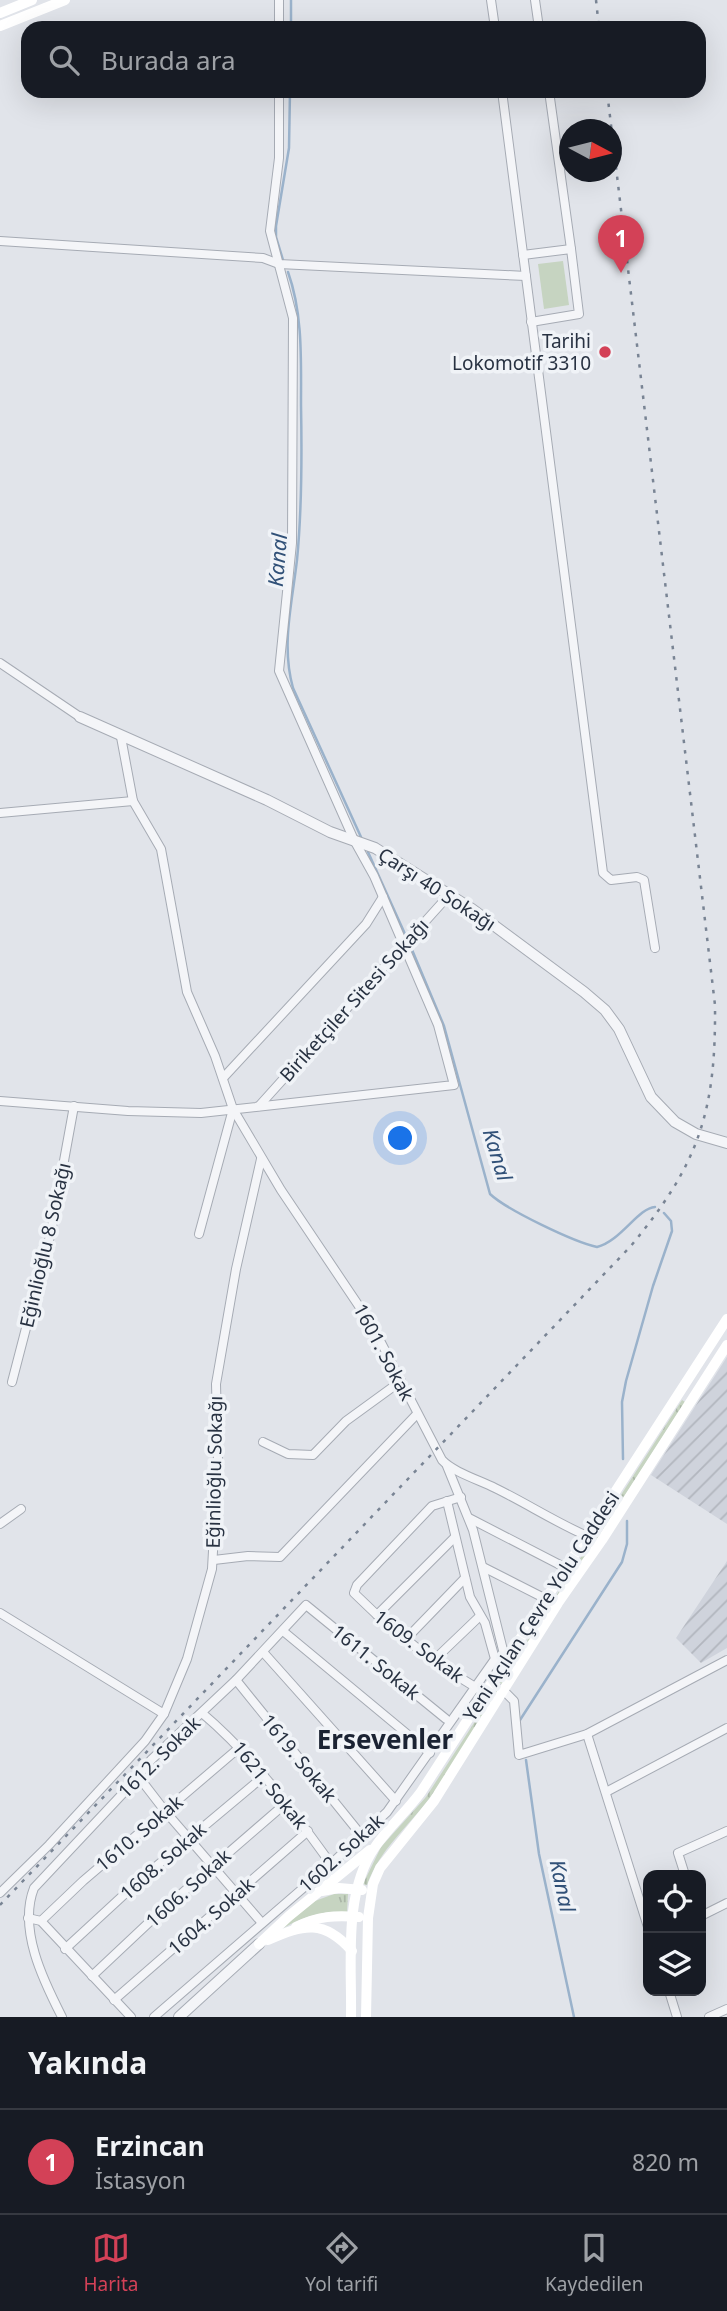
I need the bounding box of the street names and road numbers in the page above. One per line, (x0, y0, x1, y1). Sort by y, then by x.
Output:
street label: Çarşı 40 Sokağı (373, 841, 501, 937)
street label: Biriketçiler Sitesi Sokağı (274, 913, 434, 1087)
street label: Eğinlioğlu 8 Sokağı (13, 1160, 77, 1330)
street label: 1601. Sokak (348, 1299, 420, 1405)
street label: Eğinlioğlu Sokağı (200, 1395, 228, 1549)
street label: Yeni Açılan Çevre Yolu Caddesi (457, 1486, 625, 1726)
street label: 1609. Sokak (369, 1604, 469, 1688)
street label: 1611. Sokak (326, 1618, 426, 1706)
street label: 1619. Sokak (255, 1708, 343, 1808)
street label: 1612. Sokak (112, 1710, 206, 1804)
street label: 1621. Sokak (226, 1735, 314, 1835)
street label: 1610. Sokak (90, 1789, 188, 1877)
street label: 1602. Sokak (293, 1808, 389, 1898)
street label: 1608. Sokak (114, 1816, 212, 1906)
street label: 1606. Sokak (140, 1843, 236, 1933)
street label: 1604. Sokak (162, 1871, 260, 1961)

